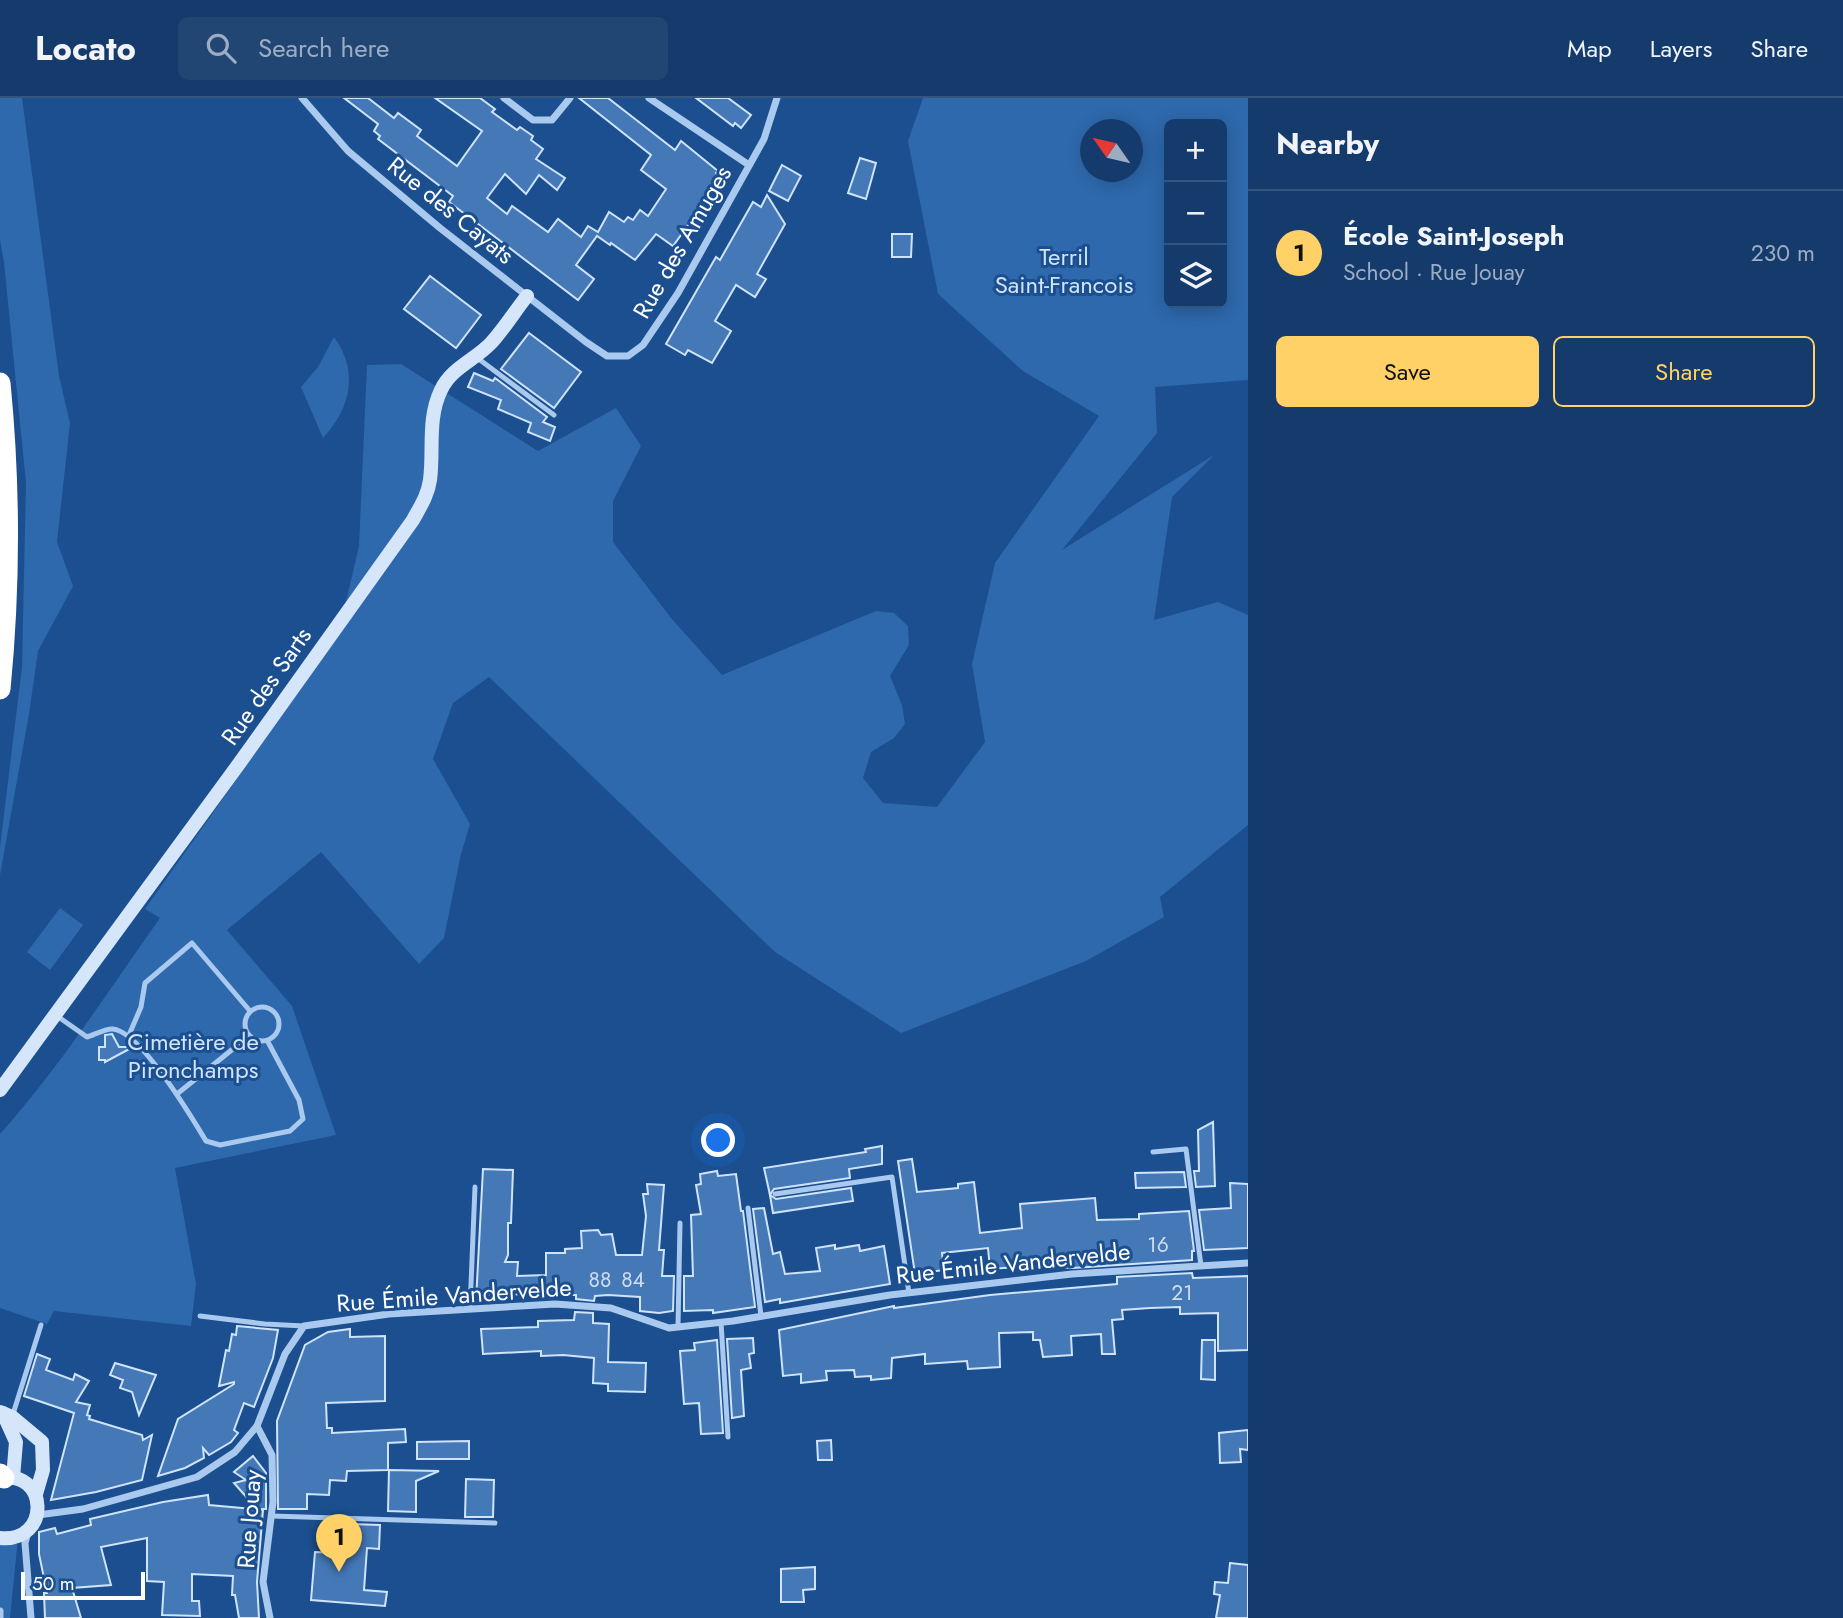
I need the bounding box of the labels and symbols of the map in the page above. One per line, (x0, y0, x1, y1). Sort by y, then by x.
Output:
north arrow (1080, 119, 1143, 182)
street label: Rue des Cayats (380, 148, 522, 272)
street label: Rue des Amuges (624, 159, 740, 325)
park label: Terril Saint-Francois (995, 239, 1133, 302)
street label: Rue des Sarts (212, 620, 320, 752)
park label: Cimetière de Pironchamps (127, 1024, 259, 1087)
your location (701, 1123, 735, 1157)
house number: 16 (1147, 1230, 1169, 1260)
street label: Rue Émile Vandervelde (894, 1233, 1132, 1293)
house number: 88 (589, 1265, 611, 1295)
house number: 84 (621, 1265, 645, 1295)
street label: Rue Émile Vandervelde (335, 1269, 573, 1321)
house number: 21 (1171, 1278, 1193, 1308)
street label: Rue Jouay (228, 1468, 270, 1570)
pin: 1 (316, 1514, 362, 1572)
scale bar (21, 1569, 145, 1601)

